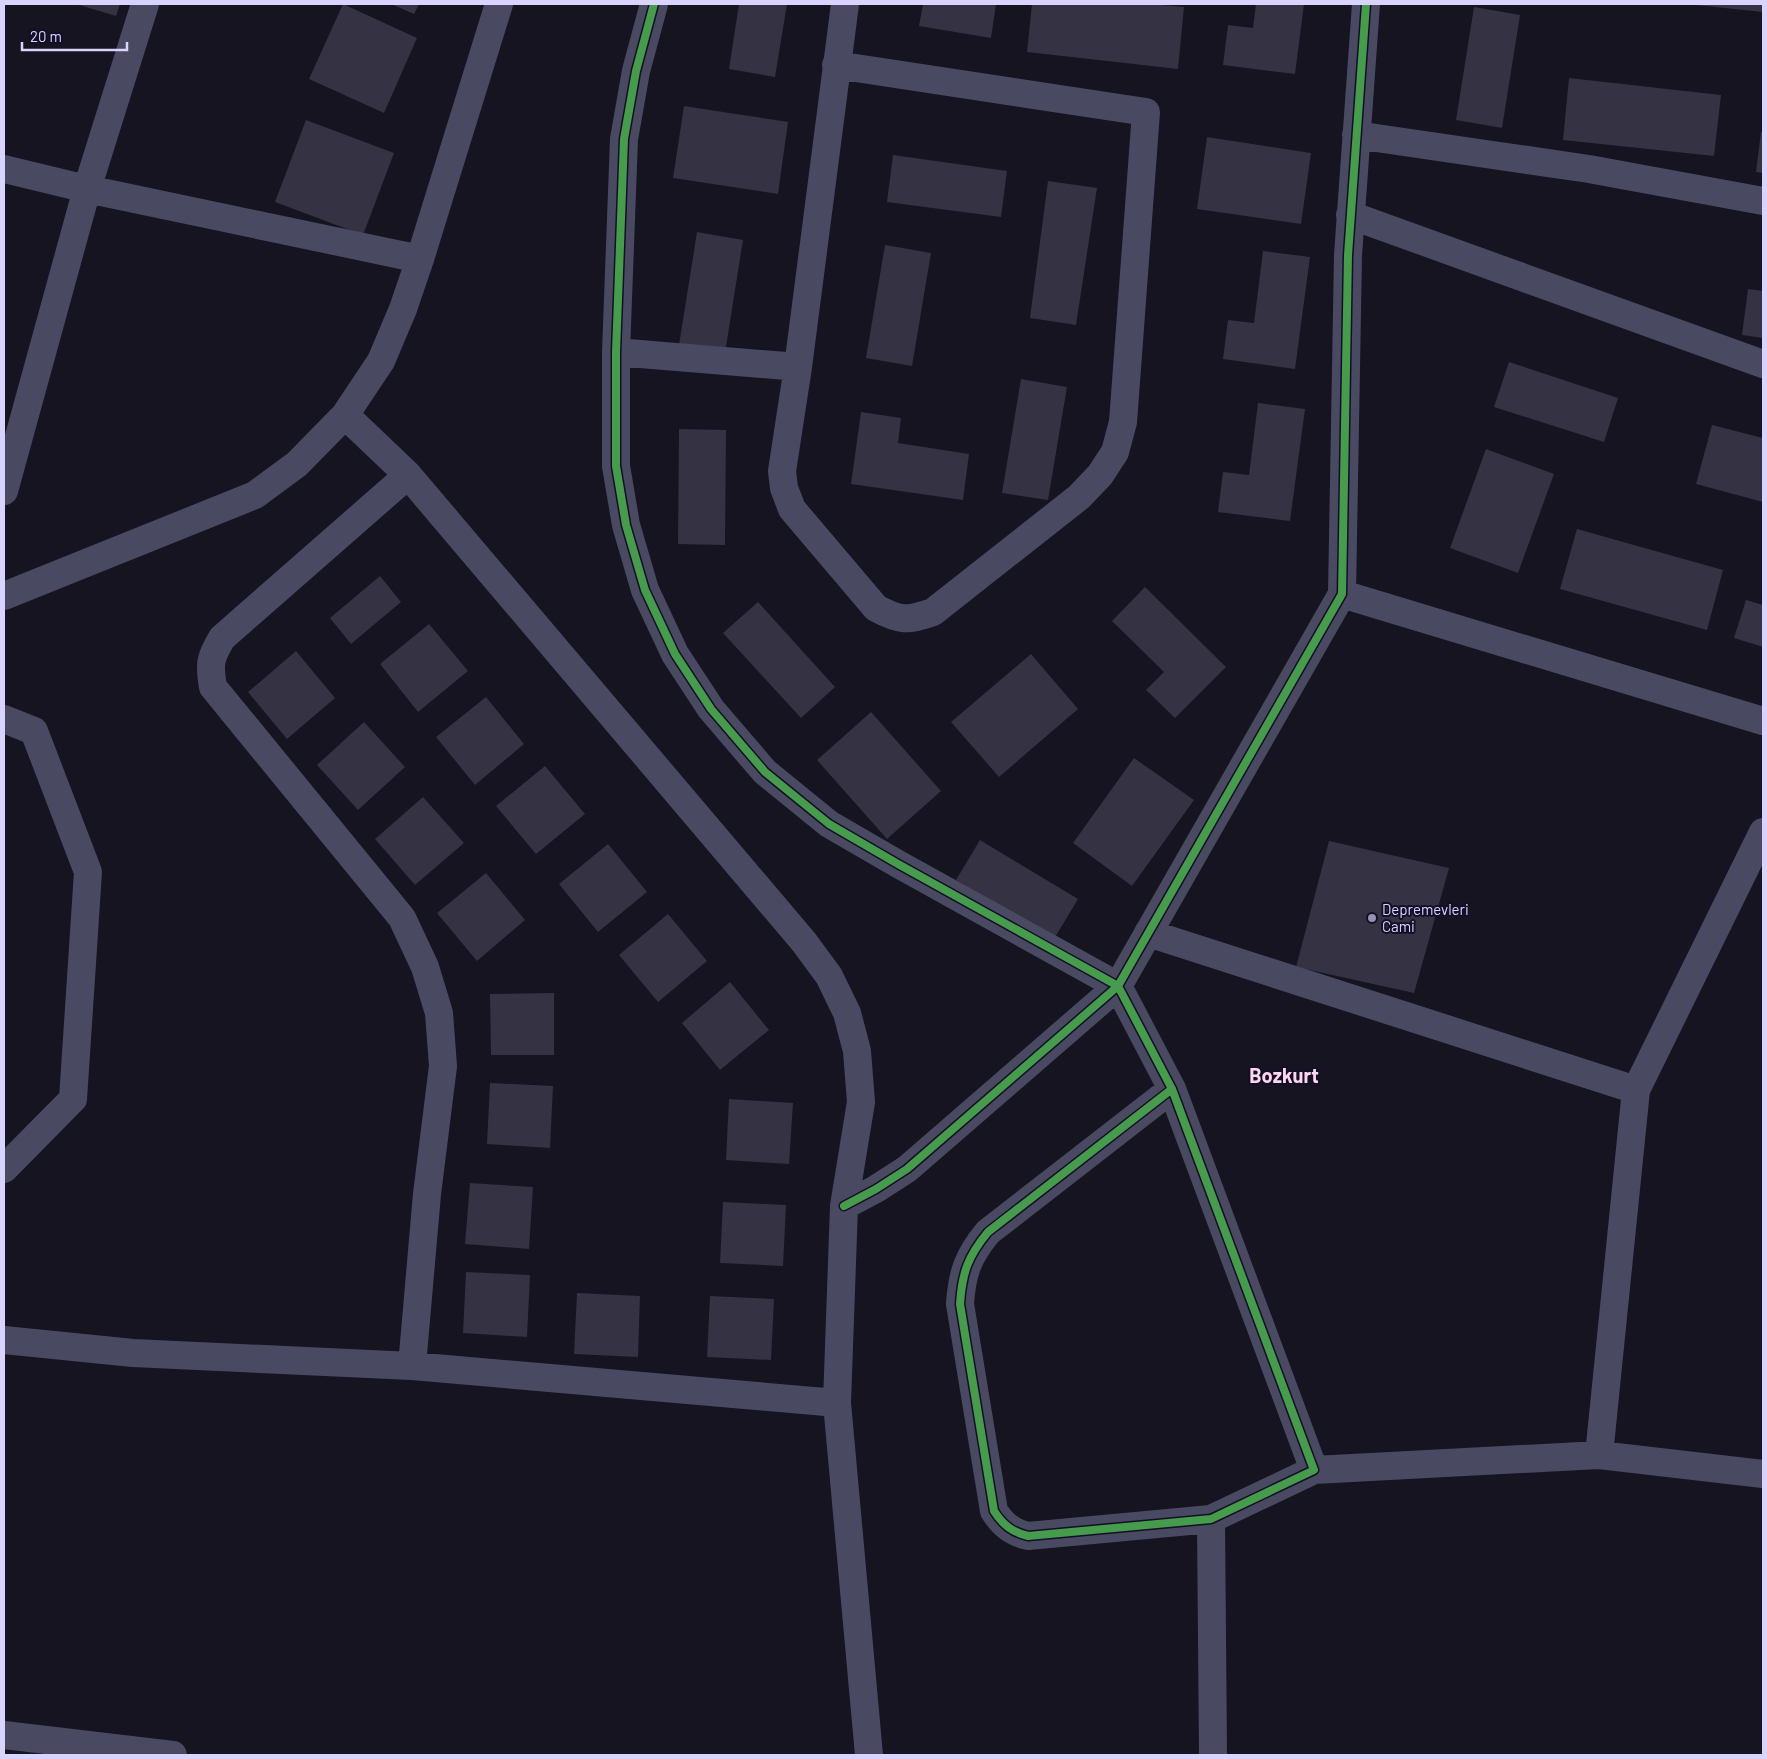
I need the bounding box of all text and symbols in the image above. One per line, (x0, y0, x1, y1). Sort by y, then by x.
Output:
scale bar (22, 20, 128, 52)
text: 20 m (30, 27, 62, 45)
place label: Depremevleri Cami (1382, 900, 1469, 935)
marker: Depremevleri Cami (1366, 912, 1378, 924)
district label: Bozkurt (1249, 1063, 1319, 1087)

